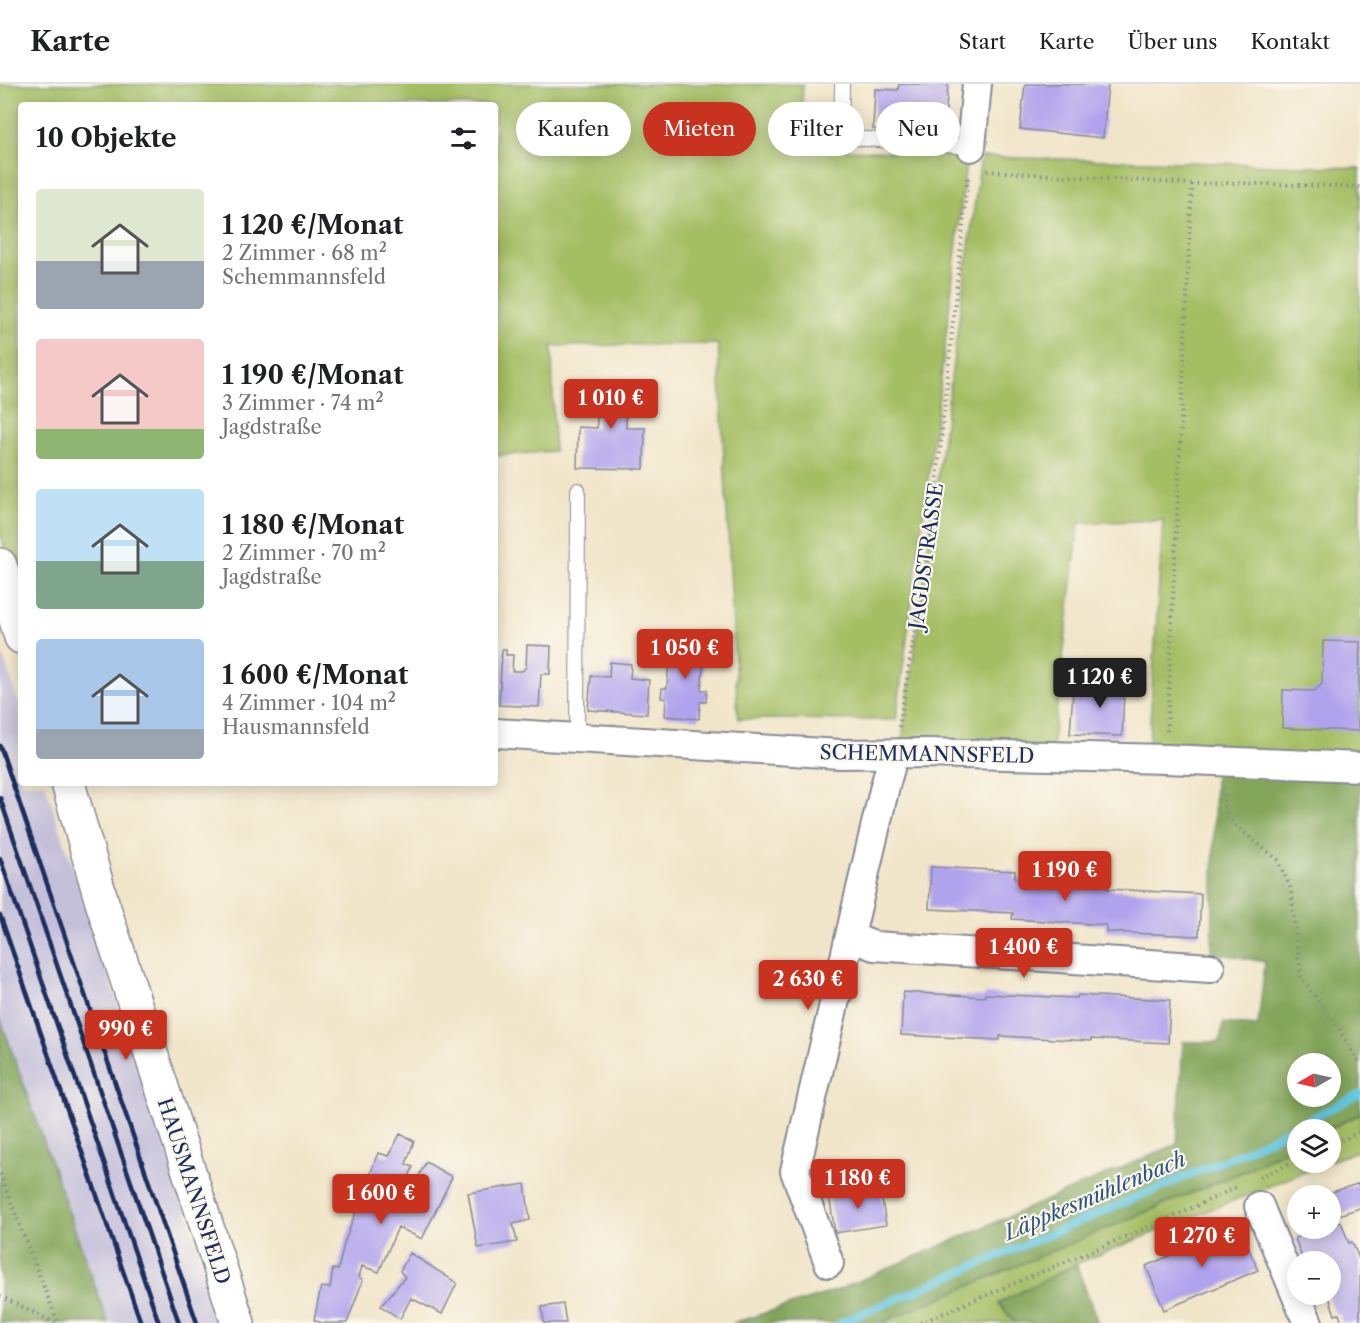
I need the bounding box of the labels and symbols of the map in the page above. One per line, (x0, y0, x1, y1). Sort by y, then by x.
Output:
pin: 1 010 € (556, 379, 666, 430)
street label: JAGDSTRASSE (903, 481, 948, 634)
pin: 1 050 € (630, 629, 740, 680)
pin: 1 120 € (1045, 658, 1155, 709)
street label: SCHEMMANNSFELD (820, 740, 1034, 768)
pin: 1 190 € (1010, 851, 1120, 902)
pin: 1 400 € (969, 928, 1079, 979)
pin: 2 630 € (753, 960, 863, 1011)
pin: 990 € (84, 1010, 168, 1061)
north arrow (1287, 1053, 1341, 1107)
street label: HAUSMANNSFELD (153, 1095, 235, 1287)
water label: Läppkesmühlenbach (998, 1146, 1189, 1246)
pin: 1 180 € (803, 1159, 913, 1210)
pin: 1 600 € (326, 1174, 436, 1225)
pin: 1 270 € (1147, 1217, 1257, 1268)

